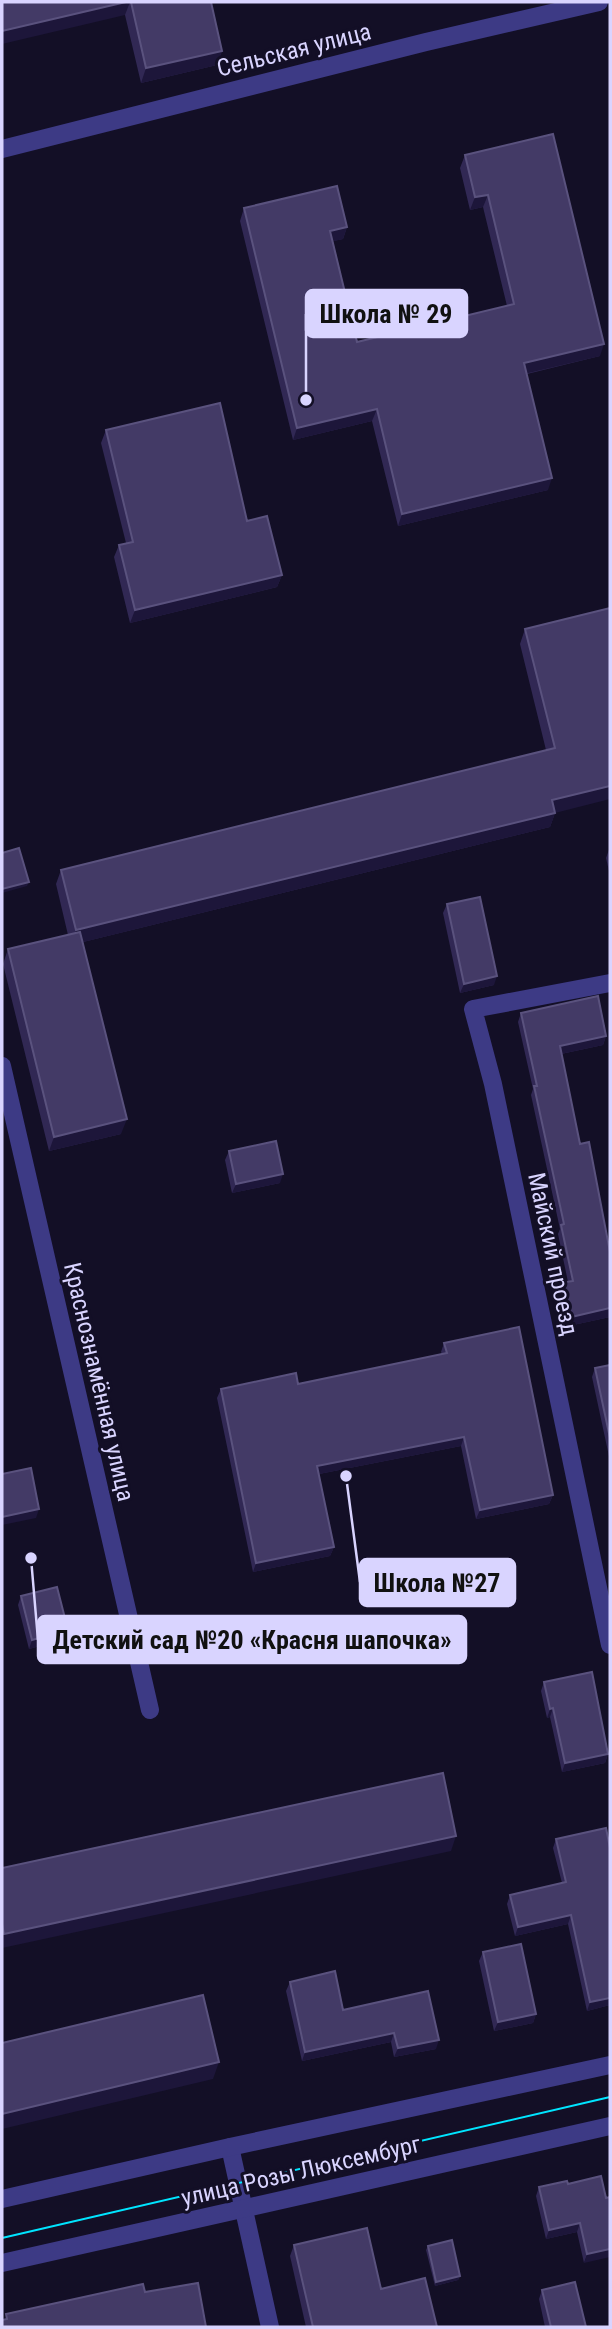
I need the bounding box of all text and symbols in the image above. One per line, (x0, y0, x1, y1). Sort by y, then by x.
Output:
street label: Сельская улица (214, 17, 374, 83)
callout: Школа № 29 (306, 290, 467, 337)
text: Школа № 29 (320, 299, 452, 329)
street label: Майский проезд (522, 1170, 584, 1338)
street label: Краснознамённая улица (58, 1260, 140, 1504)
callout: Школа №27 (360, 1559, 515, 1606)
text: Школа №27 (374, 1568, 500, 1598)
callout: Детский сад №20 «Красня шапочка» (38, 1616, 466, 1663)
text: Детский сад №20 «Красня шапочка» (52, 1625, 452, 1655)
street label: улица Розы Люксембург (179, 2130, 423, 2212)

